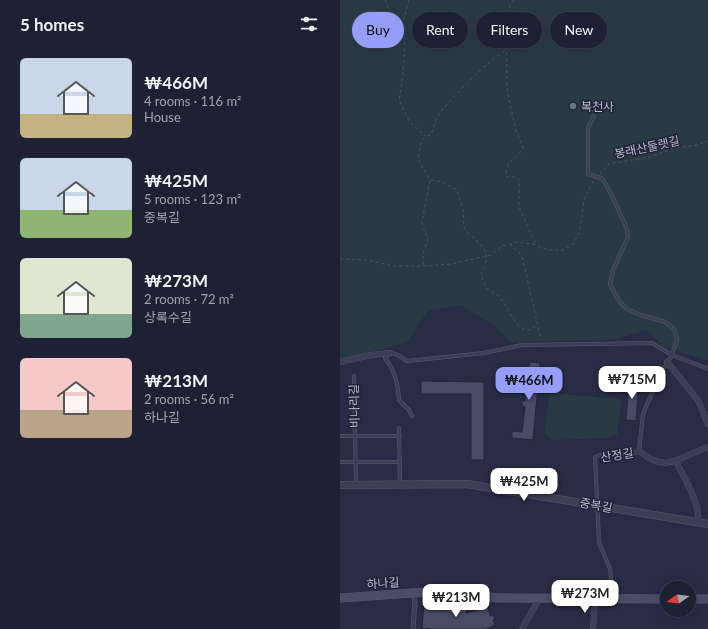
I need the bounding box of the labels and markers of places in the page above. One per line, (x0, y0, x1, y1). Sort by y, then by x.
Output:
place label: 복천사 (581, 99, 614, 114)
marker: 복천사 (568, 101, 578, 111)
pin: ₩715M (604, 366, 660, 400)
pin: ₩466M (501, 367, 557, 401)
pin: ₩425M (496, 468, 552, 502)
pin: ₩273M (557, 580, 613, 614)
pin: ₩213M (428, 584, 484, 618)

